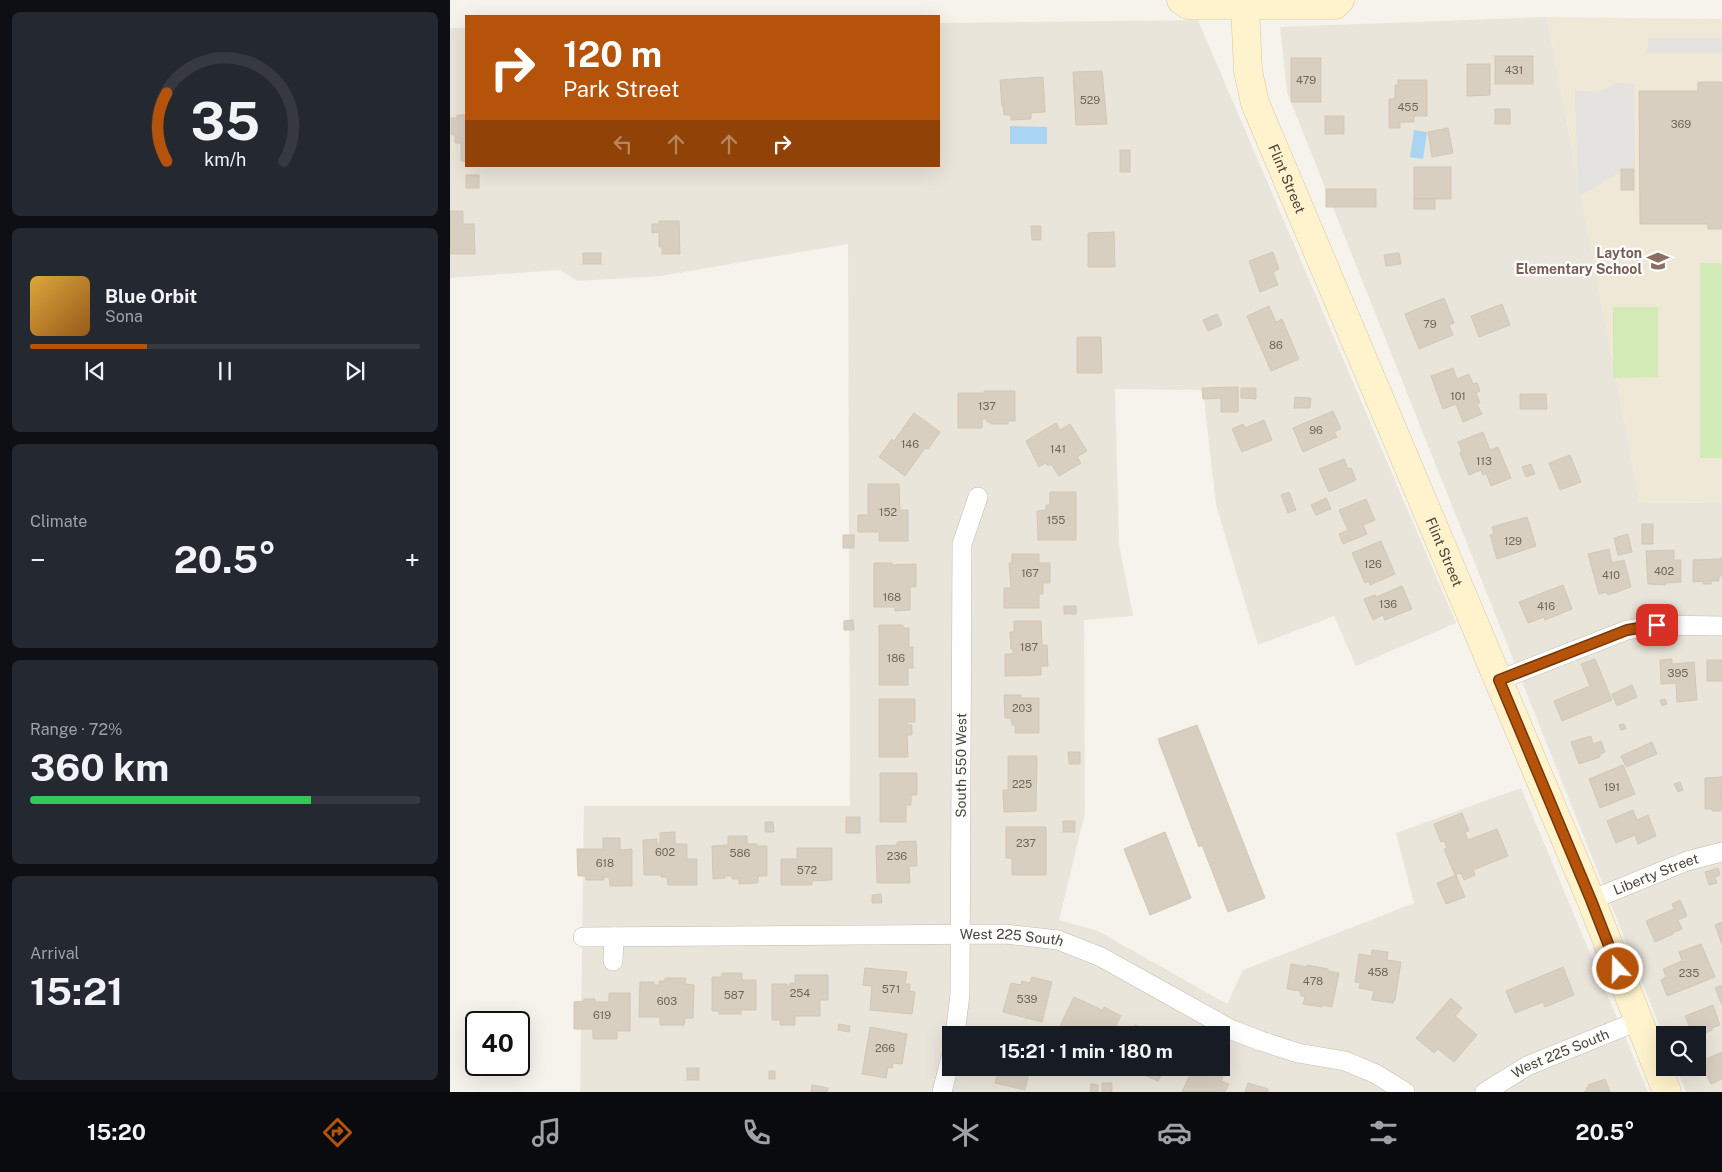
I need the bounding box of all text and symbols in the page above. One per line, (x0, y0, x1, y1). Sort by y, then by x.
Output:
text: 120 m (563, 34, 662, 75)
icon: right (480, 35, 545, 100)
house number: 431 (1505, 64, 1523, 76)
house number: 479 (1296, 74, 1316, 86)
text: Park Street (563, 76, 680, 102)
text: 35 (190, 91, 260, 152)
house number: 529 (1080, 94, 1100, 106)
house number: 455 (1398, 101, 1418, 113)
house number: 369 (1671, 118, 1691, 130)
icon: left (609, 130, 637, 158)
icon: ahead (662, 130, 690, 158)
icon: ahead (715, 130, 743, 158)
icon: right (768, 130, 796, 158)
street label: Flint Street (1265, 142, 1309, 216)
text: km/h (204, 149, 246, 170)
place label: Layton Elementary School (1515, 245, 1642, 277)
school or university icon: Layton Elementary School (1645, 248, 1671, 274)
text: Blue Orbit (105, 285, 197, 307)
text: Sona (105, 307, 143, 326)
house number: 79 (1423, 318, 1437, 330)
house number: 86 (1269, 339, 1283, 351)
icon: previous (81, 357, 109, 385)
icon: pause (211, 357, 239, 385)
icon: next (341, 357, 369, 385)
house number: 101 (1450, 390, 1466, 402)
house number: 137 (978, 400, 996, 412)
house number: 96 (1309, 424, 1323, 436)
house number: 146 (901, 438, 919, 450)
house number: 141 (1050, 443, 1066, 455)
house number: 113 (1476, 455, 1492, 467)
house number: 152 (879, 506, 897, 518)
text: Climate (30, 512, 87, 531)
house number: 155 (1047, 514, 1065, 526)
street label: Flint Street (1423, 515, 1466, 589)
house number: 129 (1504, 535, 1522, 547)
text: 20.5° (174, 537, 276, 582)
text: − (30, 543, 46, 576)
text: + (404, 543, 420, 576)
house number: 126 (1364, 558, 1382, 570)
house number: 402 (1654, 565, 1675, 577)
house number: 167 (1021, 567, 1039, 579)
house number: 410 (1602, 569, 1620, 581)
house number: 168 (883, 591, 901, 603)
house number: 136 (1379, 598, 1397, 610)
house number: 416 (1537, 600, 1555, 612)
pin (1636, 604, 1678, 646)
icon: arrive (1643, 611, 1671, 639)
house number: 187 (1020, 641, 1038, 653)
house number: 186 (887, 652, 905, 664)
house number: 395 (1668, 667, 1688, 679)
house number: 203 (1012, 702, 1032, 714)
street label: South 550 West (953, 713, 969, 818)
text: Range · 72% (30, 720, 122, 739)
text: 360 km (30, 745, 169, 790)
house number: 225 (1012, 778, 1032, 790)
house number: 191 (1604, 781, 1620, 793)
house number: 237 (1016, 837, 1036, 849)
house number: 602 (655, 846, 675, 858)
house number: 586 (730, 847, 751, 859)
house number: 236 (887, 850, 907, 862)
street label: Liberty Street (1611, 850, 1700, 898)
house number: 618 (596, 857, 614, 869)
house number: 572 (797, 864, 818, 876)
street label: West 225 South (960, 926, 1066, 950)
position arrow (1591, 942, 1643, 994)
text: Arrival (30, 944, 79, 963)
house number: 458 (1368, 966, 1389, 978)
house number: 235 (1679, 967, 1699, 979)
text: 15:21 (30, 969, 123, 1014)
house number: 478 (1303, 975, 1323, 987)
house number: 571 (882, 983, 900, 995)
house number: 254 (790, 987, 810, 999)
house number: 587 (724, 989, 745, 1001)
house number: 539 (1017, 993, 1038, 1005)
house number: 603 (657, 995, 677, 1007)
house number: 619 (593, 1009, 611, 1021)
speed limit sign: 40 (465, 1011, 530, 1076)
street label: West 225 South (1509, 1026, 1611, 1082)
map controls (1656, 1026, 1706, 1076)
button: search (1656, 1026, 1706, 1076)
text: 15:21 · 1 min · 180 m (999, 1040, 1173, 1062)
house number: 266 (875, 1042, 895, 1054)
icon: directions (320, 1115, 355, 1150)
icon: music (529, 1115, 564, 1150)
icon: phone (739, 1115, 774, 1150)
icon: climate (948, 1115, 983, 1150)
icon: car (1157, 1115, 1192, 1150)
icon: filters (1366, 1115, 1401, 1150)
text: 15:20 (87, 1119, 146, 1145)
text: 20.5° (1575, 1119, 1635, 1145)

